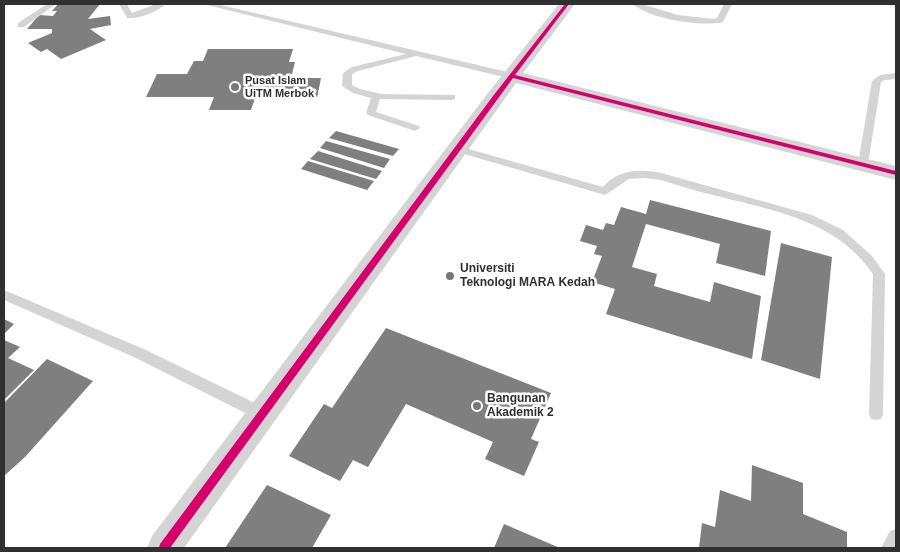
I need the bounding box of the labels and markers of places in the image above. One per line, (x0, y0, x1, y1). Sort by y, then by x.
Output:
place label: Pusat Islam UiTM Merbok (245, 74, 314, 100)
marker: Pusat Islam UiTM Merbok (229, 81, 241, 93)
place label: Universiti Teknologi MARA Kedah (460, 262, 595, 290)
marker: Universiti Teknologi MARA Kedah (444, 270, 456, 282)
place label: Bangunan Akademik 2 (487, 392, 554, 420)
marker: Bangunan Akademik 2 (471, 400, 483, 412)

